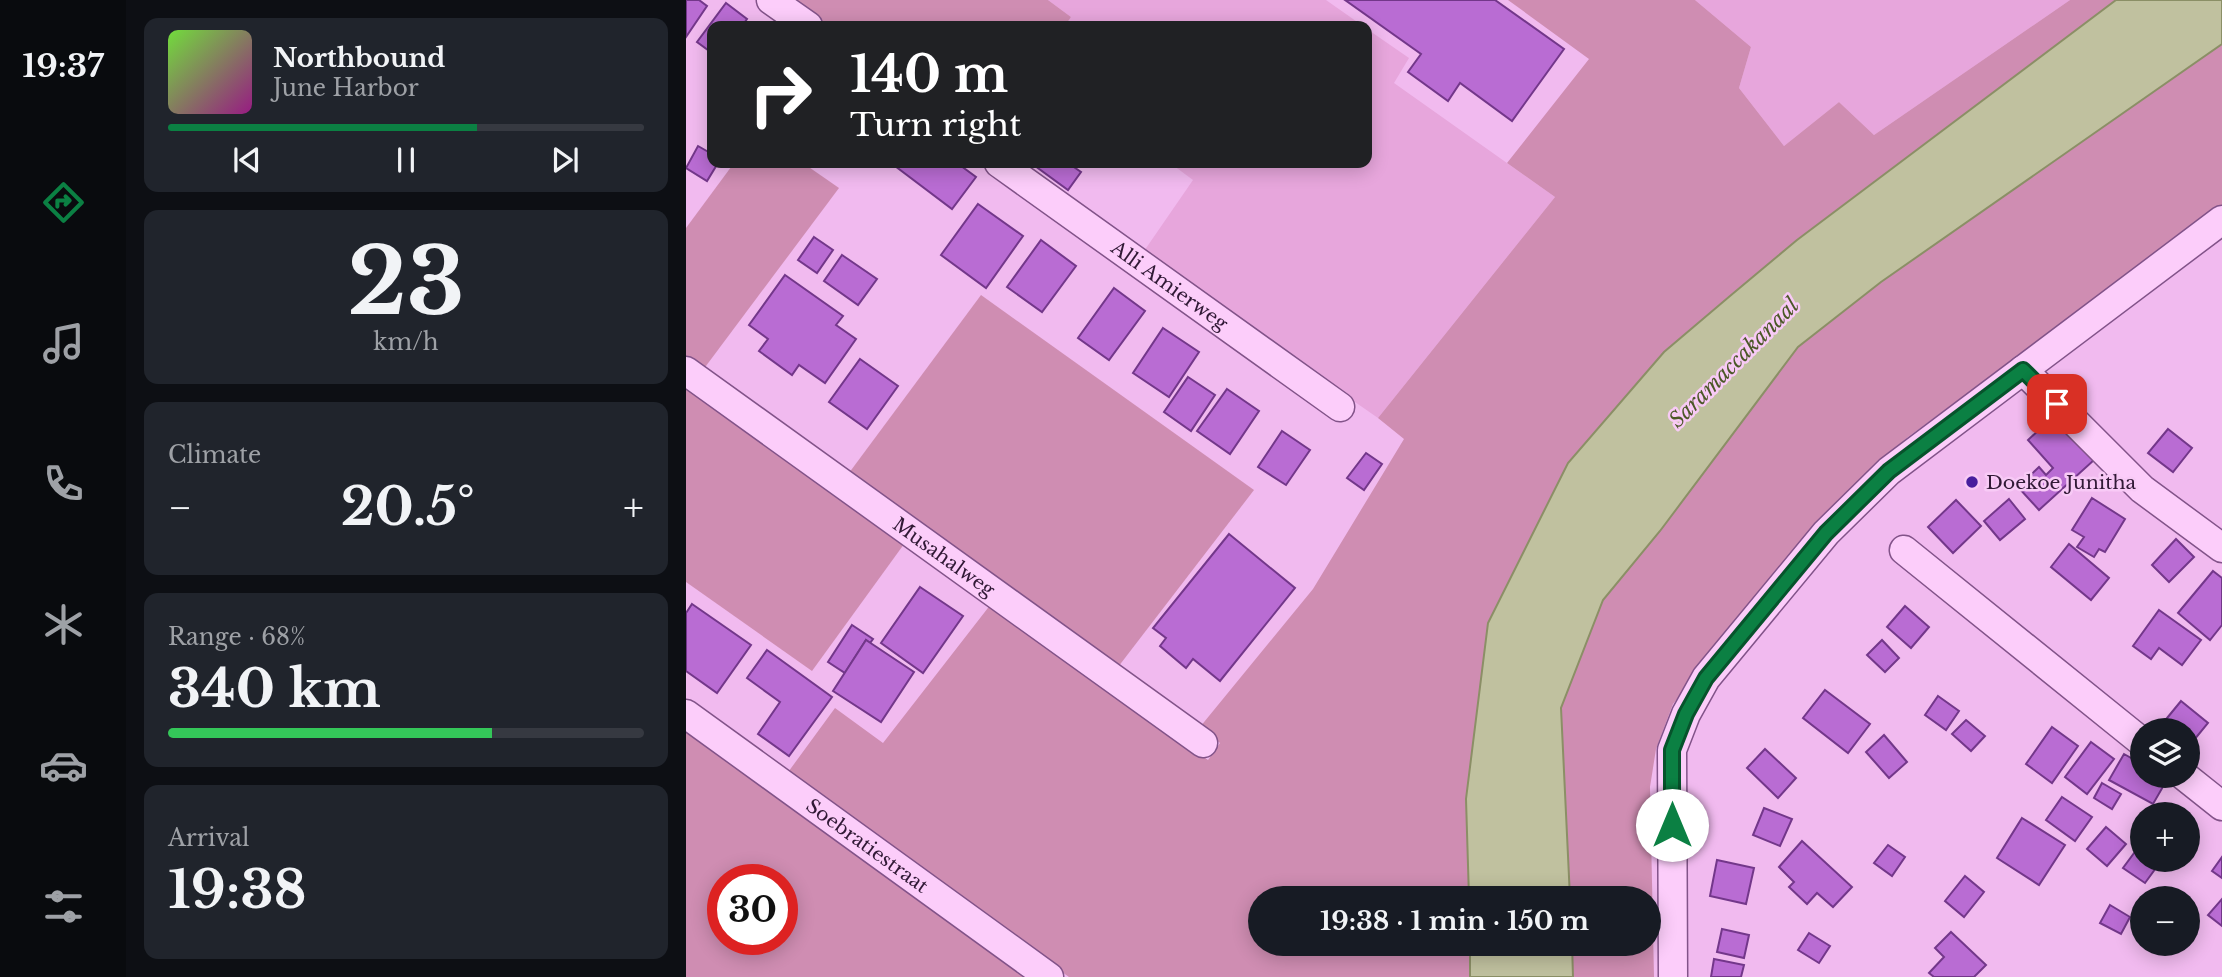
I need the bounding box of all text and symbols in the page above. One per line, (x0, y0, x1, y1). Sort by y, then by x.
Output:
text: Northbound (273, 42, 445, 74)
text: 140 m (850, 44, 1008, 105)
text: 19:37 (22, 46, 104, 86)
icon: right (735, 49, 826, 140)
text: June Harbor (273, 74, 419, 102)
text: Turn right (850, 105, 1021, 145)
icon: previous (228, 141, 266, 179)
icon: pause (387, 141, 425, 179)
icon: next (546, 141, 584, 179)
icon: directions (39, 178, 88, 227)
text: 23 (347, 226, 465, 339)
street label: Alli Amierweg (1106, 235, 1233, 335)
water label: Saramaccakanaal (1664, 292, 1805, 433)
icon: music (39, 319, 88, 368)
text: km/h (373, 328, 439, 356)
pin (2027, 374, 2087, 434)
icon: arrive (2038, 385, 2076, 423)
text: Climate (168, 441, 261, 469)
icon: phone (39, 459, 88, 508)
place label: Doekoe Junitha (1986, 471, 2137, 494)
marker: Doekoe Junitha (1964, 474, 1980, 490)
text: 20.5° (341, 475, 475, 539)
text: − (168, 484, 192, 531)
text: + (623, 484, 644, 531)
street label: Musahalweg (889, 512, 1000, 601)
icon: climate (39, 600, 88, 649)
text: Range · 68% (168, 623, 305, 651)
text: 340 km (168, 657, 381, 721)
map controls (2130, 718, 2200, 956)
button: layers (2130, 718, 2200, 788)
icon: car (39, 741, 88, 790)
position arrow (1635, 788, 1709, 862)
street label: Soebratiestraat (802, 793, 934, 898)
button: + (2130, 802, 2200, 872)
text: Arrival (168, 824, 249, 852)
text: 19:38 (168, 858, 307, 922)
speed limit sign: 30 (707, 864, 798, 955)
icon: filters (39, 882, 88, 931)
button: − (2130, 886, 2200, 956)
text: 19:38 · 1 min · 150 m (1320, 905, 1589, 937)

